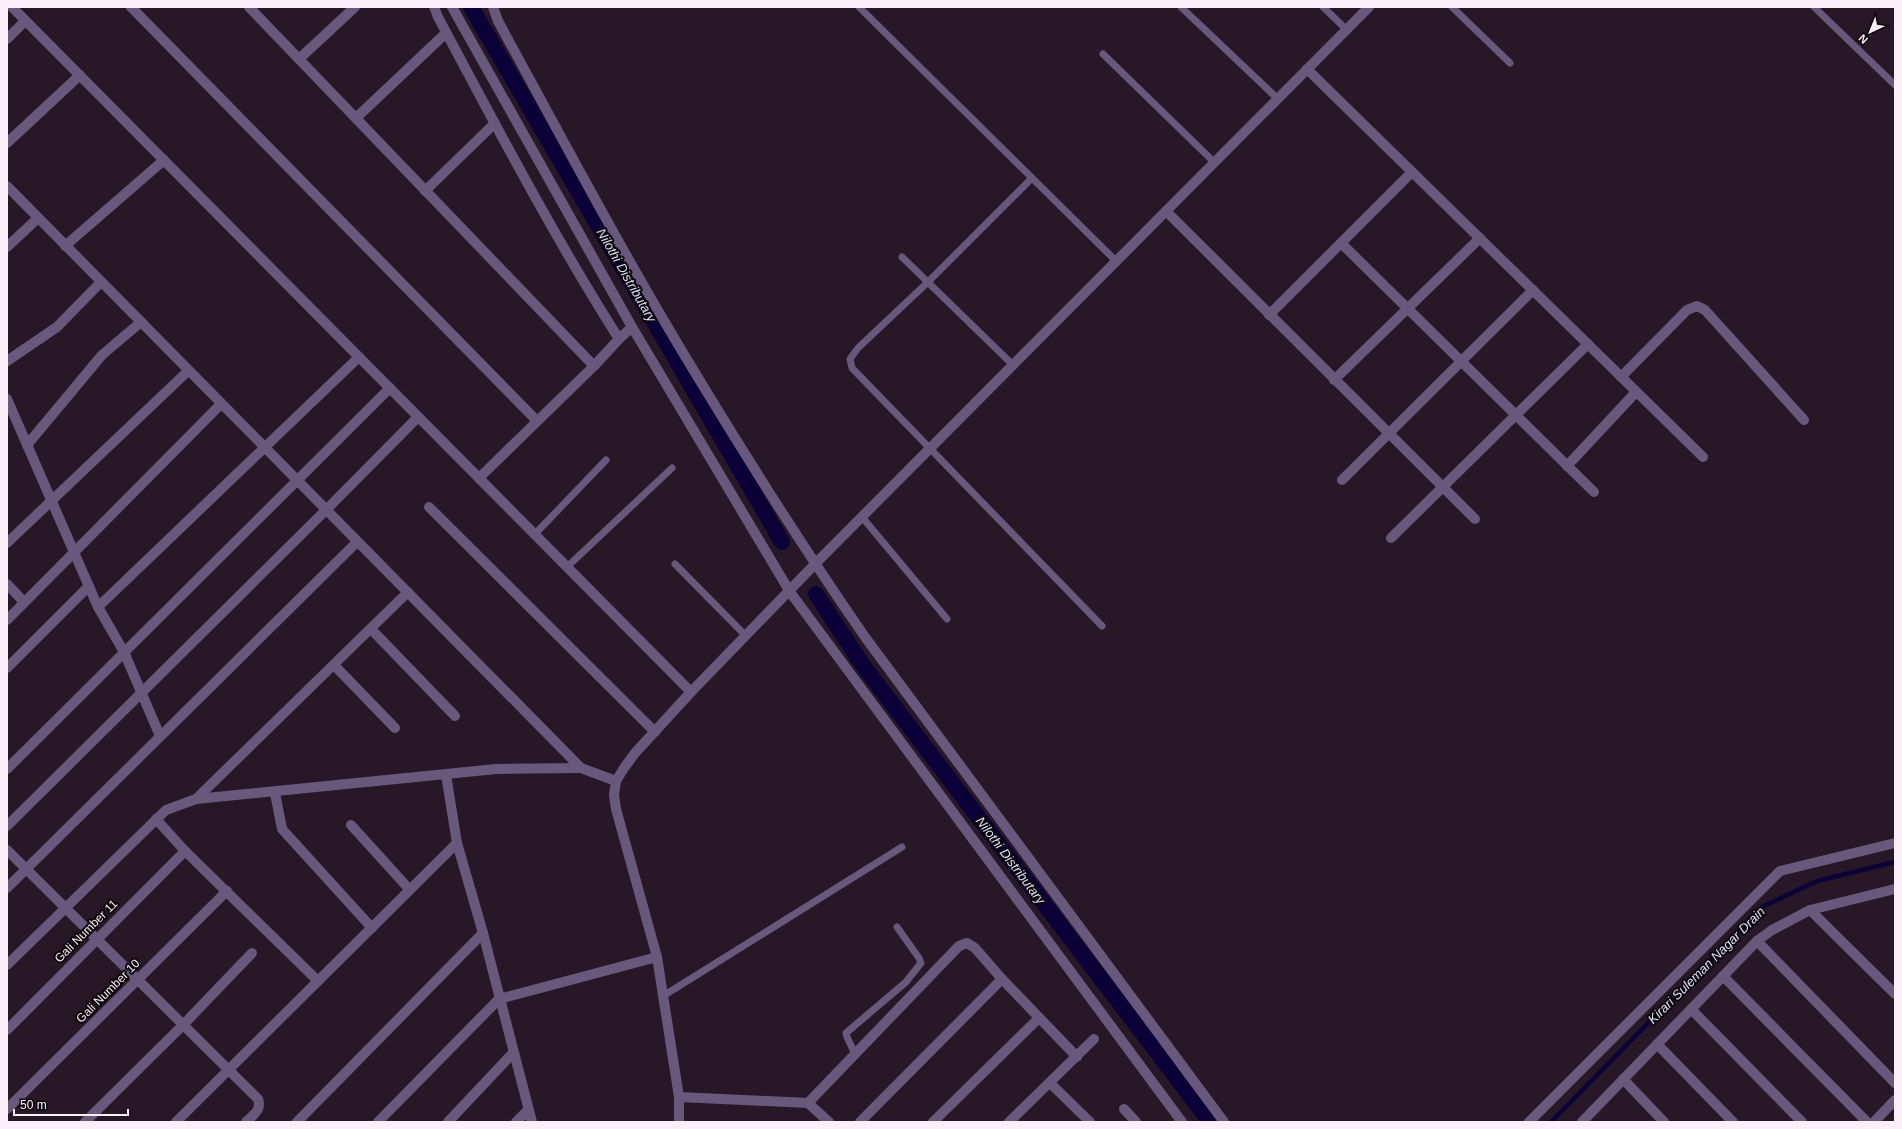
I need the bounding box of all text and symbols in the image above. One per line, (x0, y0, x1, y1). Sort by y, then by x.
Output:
north arrow (1850, 12, 1890, 52)
text: N (1856, 32, 1870, 46)
water label: Nilothi Distributary (594, 226, 660, 326)
water label: Nilothi Distributary (973, 814, 1049, 908)
street label: Gali Number 11 (52, 896, 121, 965)
water label: Kirari Suleman Nagar Drain (1645, 904, 1768, 1027)
street label: Gali Number 10 (73, 956, 143, 1026)
scale bar (14, 1091, 128, 1117)
text: 50 m (20, 1098, 47, 1112)

